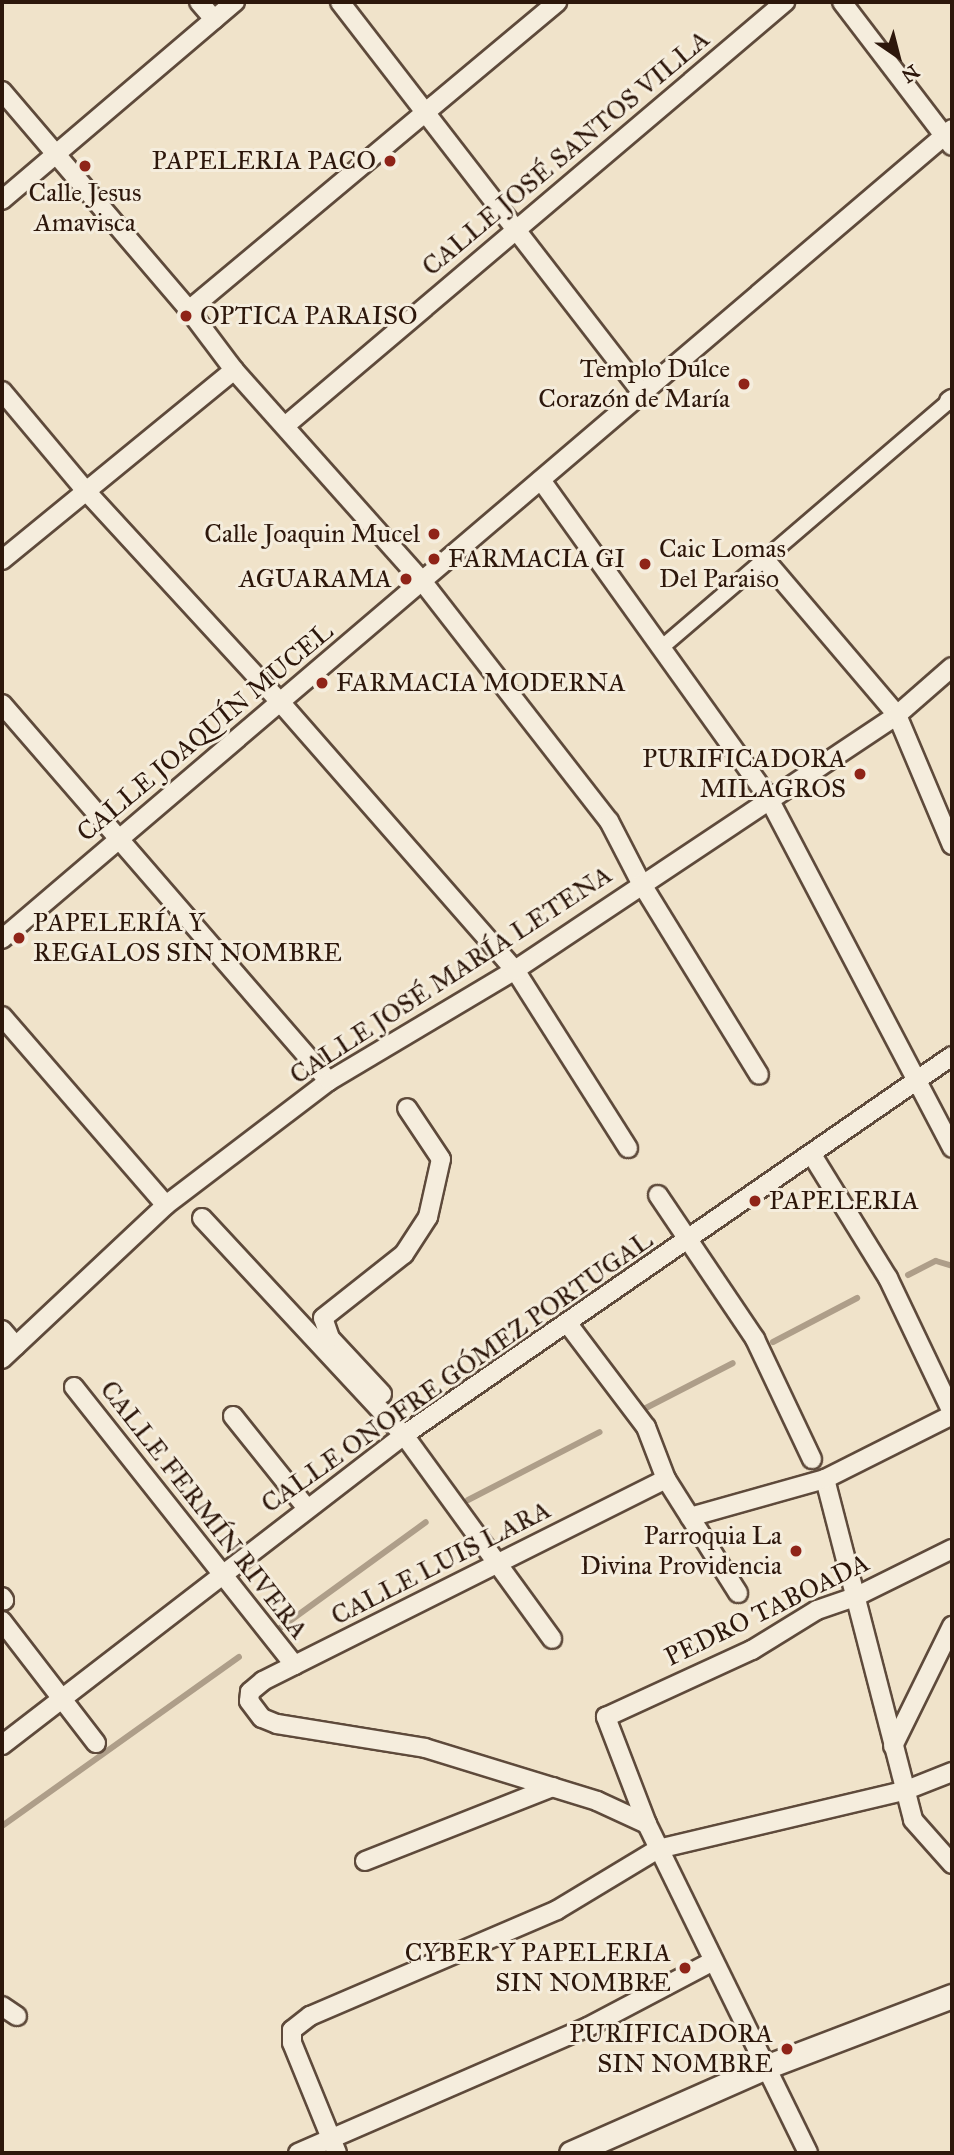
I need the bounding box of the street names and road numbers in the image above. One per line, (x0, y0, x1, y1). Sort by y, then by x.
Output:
street label: CALLE JOSÉ SANTOS VILLA (416, 24, 716, 282)
street label: CALLE JOAQUÍN MUCEL (71, 616, 339, 848)
street label: CALLE JOSÉ MARÍA LETENA (284, 859, 618, 1091)
street label: CALLE ONOFRE GÓMEZ PORTUGAL (255, 1224, 659, 1520)
street label: CALLE FERMÍN RIVERA (93, 1375, 315, 1645)
street label: CALLE LUIS LARA (326, 1494, 556, 1632)
street label: PEDRO TABOADA (660, 1547, 874, 1673)

